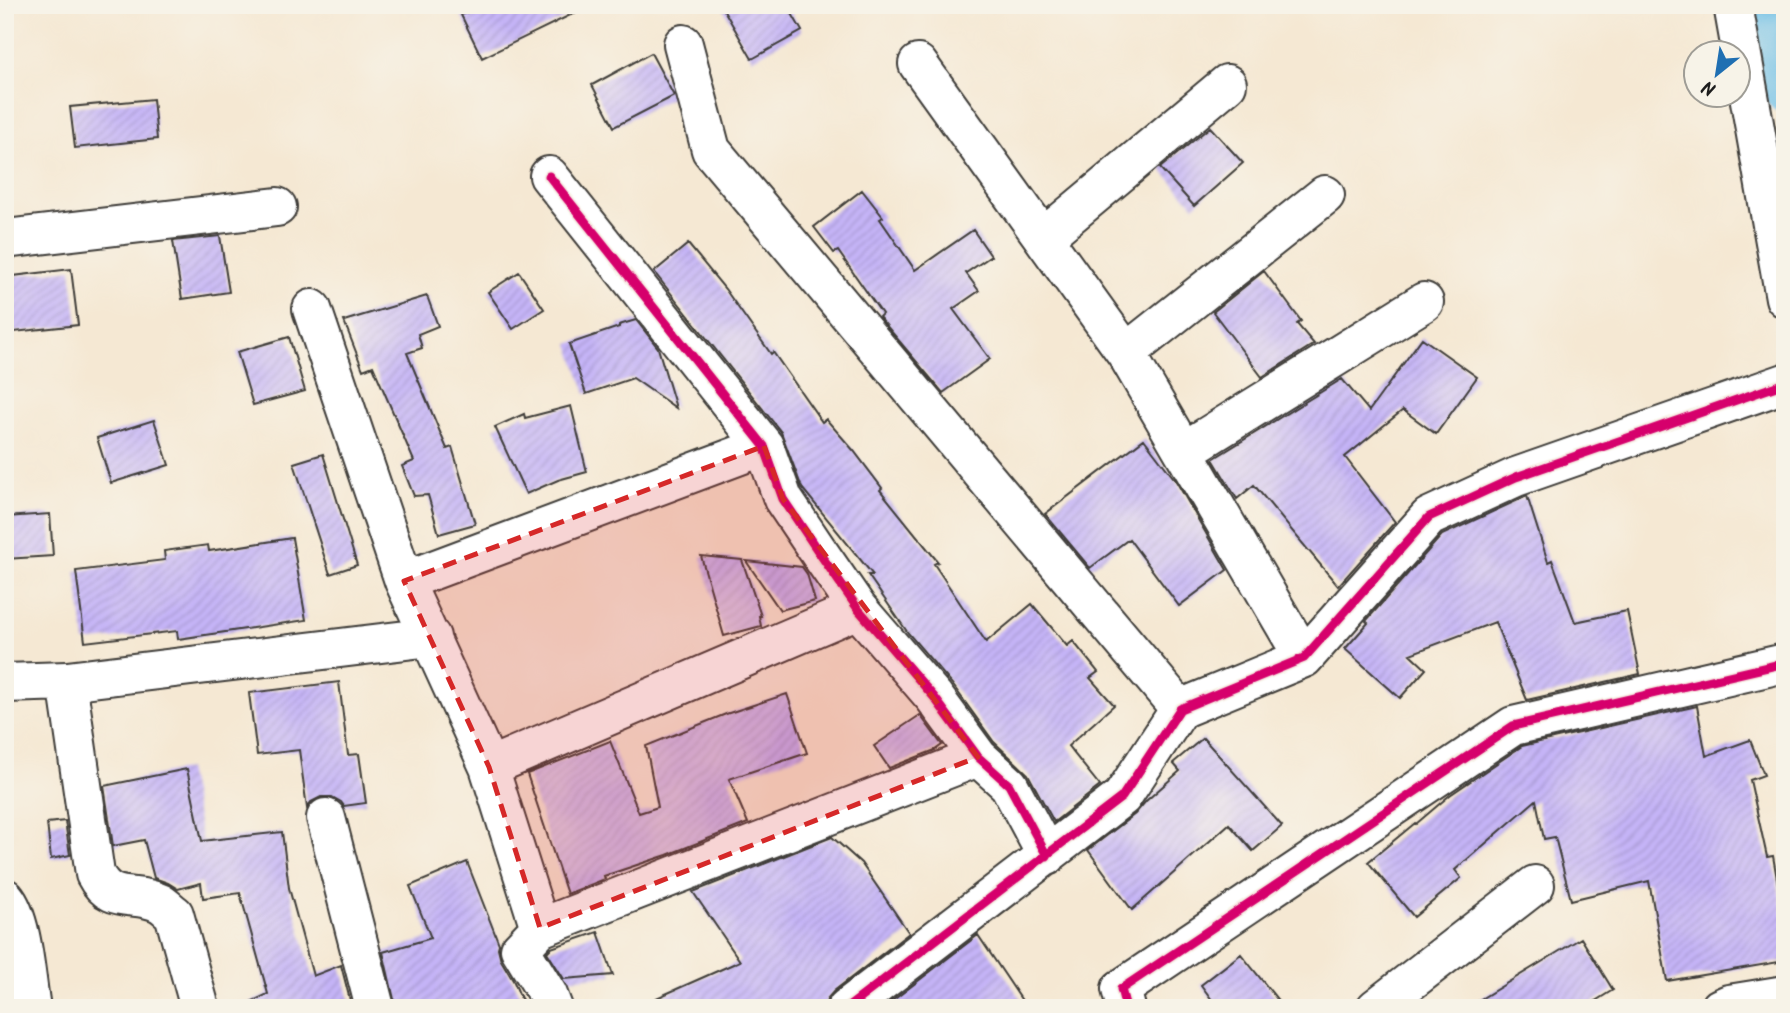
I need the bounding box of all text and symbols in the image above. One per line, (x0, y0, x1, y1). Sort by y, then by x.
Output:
north arrow (1682, 38, 1752, 108)
text: N (1697, 71, 1722, 103)

